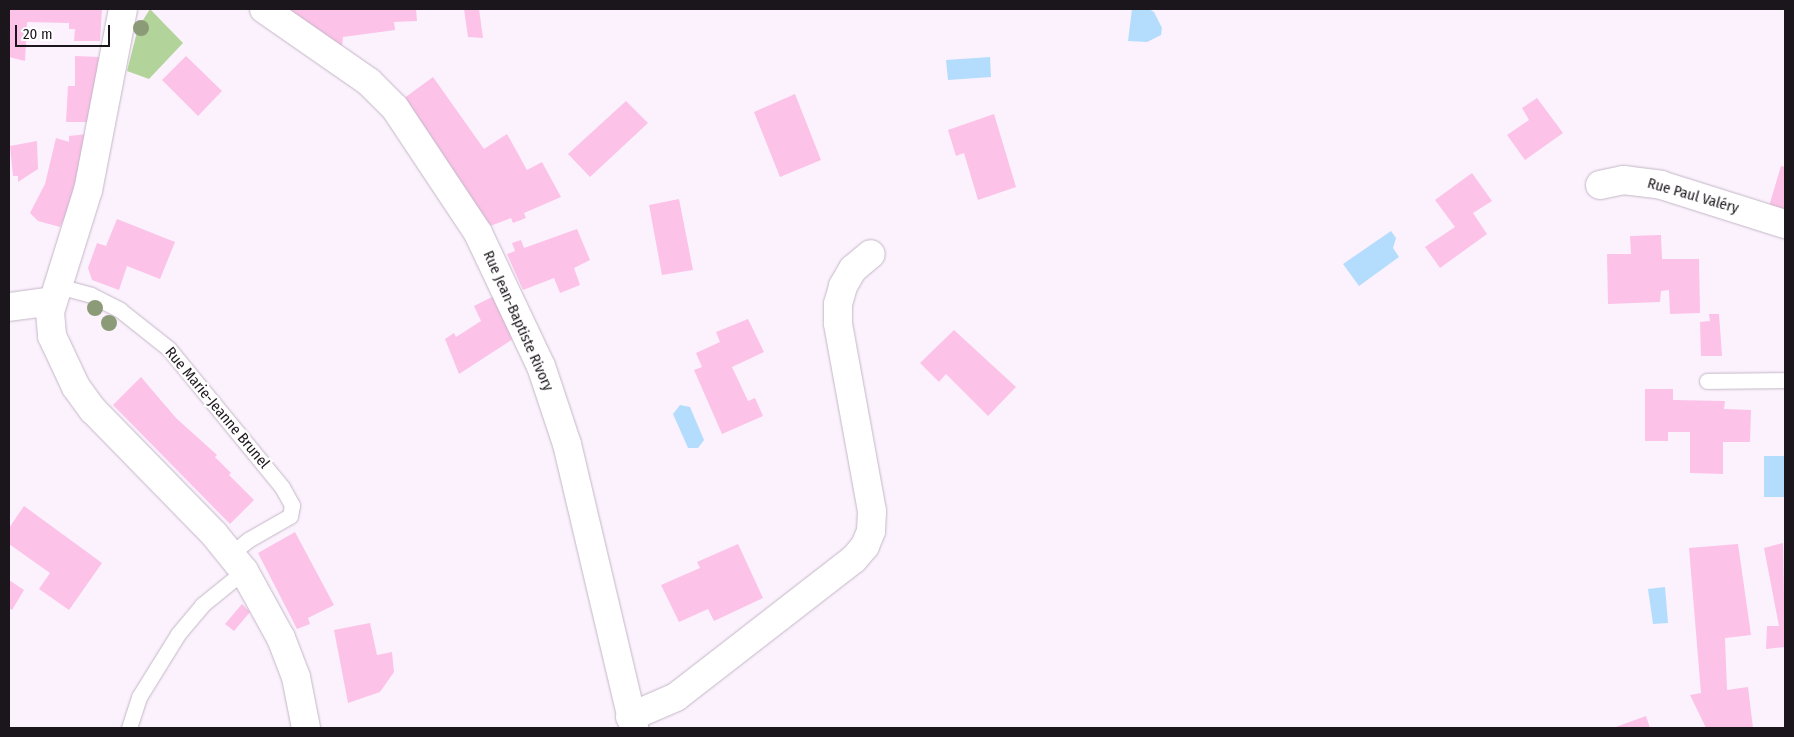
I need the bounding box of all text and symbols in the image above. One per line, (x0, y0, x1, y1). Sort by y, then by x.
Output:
scale bar (18, 15, 112, 47)
text: 20 m (23, 25, 53, 43)
street label: Rue Paul Valéry (1645, 174, 1741, 218)
street label: Rue Jean-Baptiste Rivory (479, 248, 557, 394)
street label: Rue Marie-Jeanne Brunel (161, 344, 273, 472)

